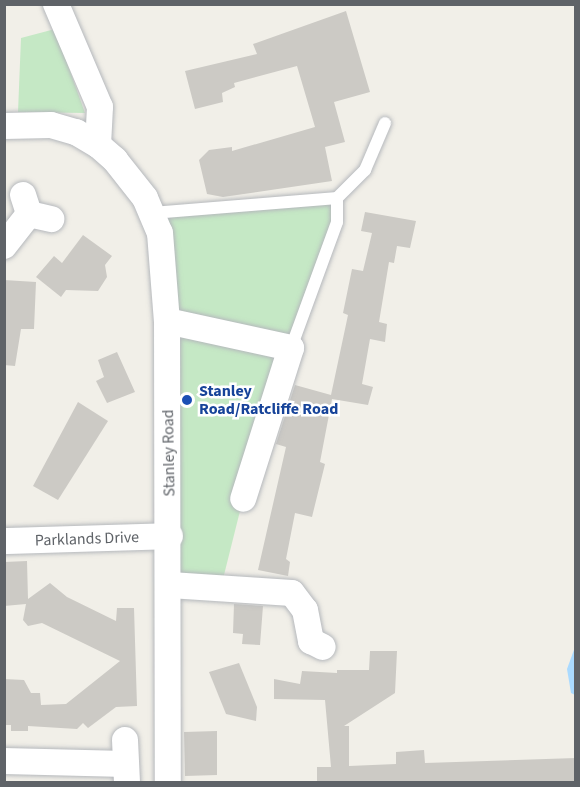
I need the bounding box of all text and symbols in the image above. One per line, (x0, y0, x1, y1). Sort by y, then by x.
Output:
place label: Stanley Road/Ratcliffe Road (199, 381, 338, 419)
marker: Stanley Road/Ratcliffe Road (180, 393, 194, 407)
street label: Stanley Road (159, 409, 179, 497)
street label: Parklands Drive (35, 528, 139, 550)

